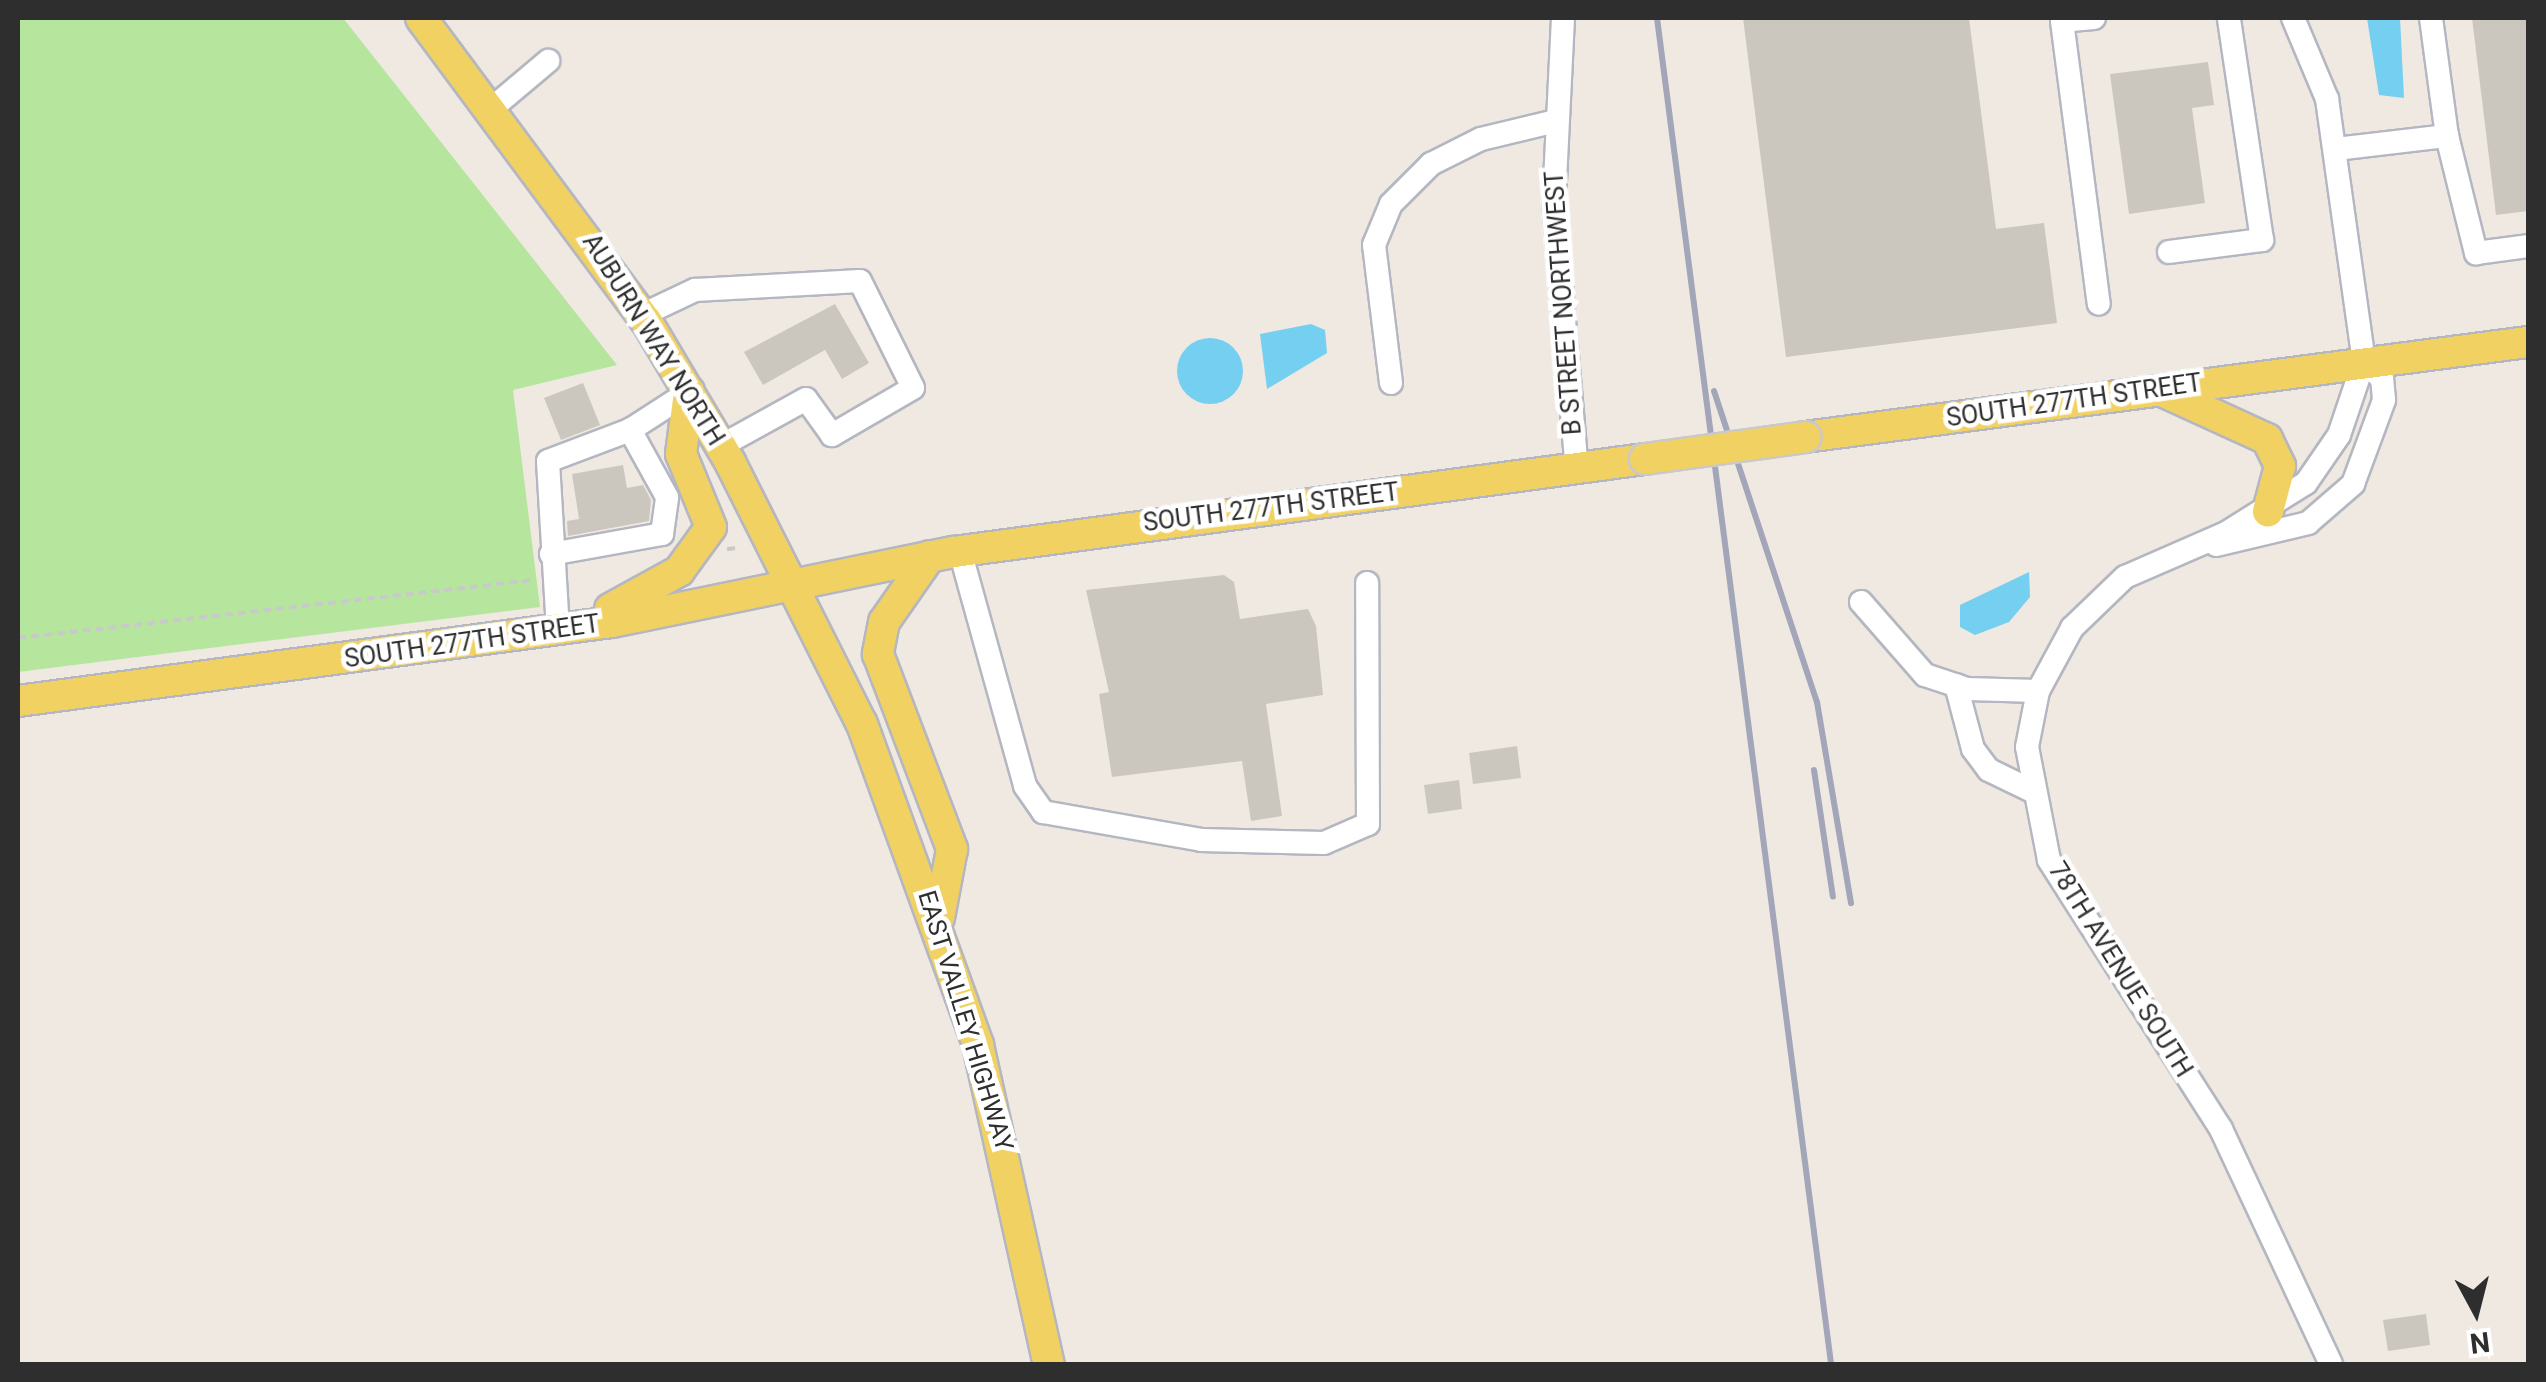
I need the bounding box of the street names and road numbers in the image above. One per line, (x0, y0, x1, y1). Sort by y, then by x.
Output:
street label: B STREET NORTHWEST (1540, 170, 1588, 436)
street label: AUBURN WAY NORTH (576, 229, 730, 451)
street label: SOUTH 277TH STREET (1945, 368, 2203, 434)
street label: SOUTH 277TH STREET (1142, 477, 1400, 539)
street label: SOUTH 277TH STREET (343, 609, 601, 675)
street label: 78TH AVENUE SOUTH (2042, 857, 2198, 1083)
street label: EAST VALLEY HIGHWAY (911, 887, 1019, 1155)

